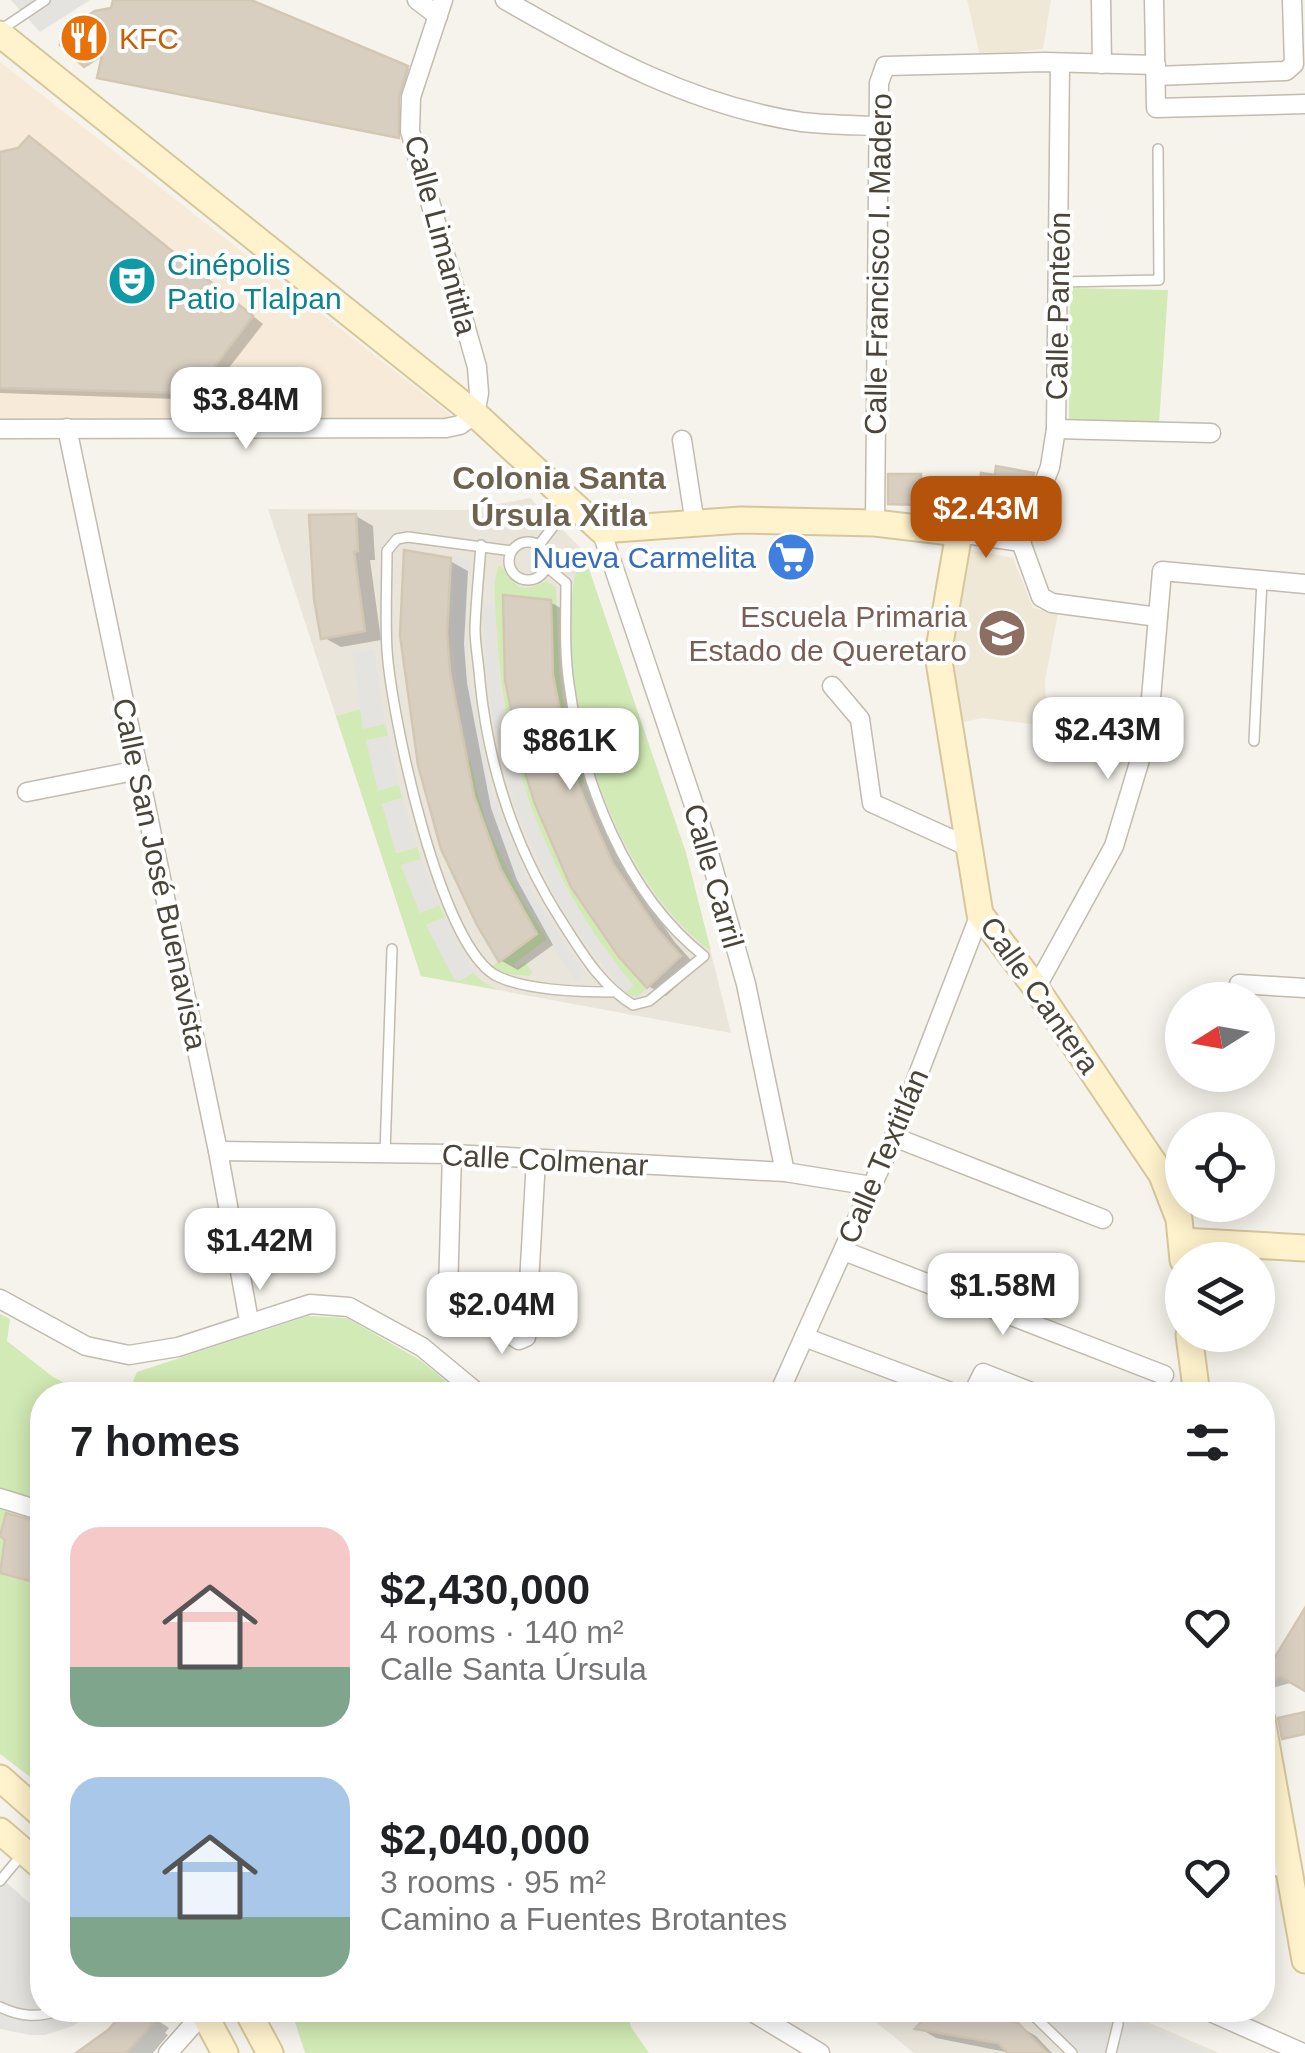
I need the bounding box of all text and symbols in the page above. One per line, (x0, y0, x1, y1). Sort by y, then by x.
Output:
restaurant icon: KFC (58, 12, 110, 64)
place label: KFC (119, 22, 179, 55)
street label: Calle Francisco I. Madero (859, 93, 897, 435)
street label: Calle Limantitla (399, 132, 484, 339)
street label: Calle Panteón (1040, 211, 1076, 401)
place label: Cinépolis Patio Tlalpan (167, 248, 342, 315)
theatre icon: Cinépolis Patio Tlalpan (106, 255, 158, 307)
pin: $3.84M (165, 367, 327, 452)
text: $3.84M (193, 381, 299, 417)
district label: Colonia Santa Úrsula Xitla (452, 460, 666, 533)
pin: $2.43M (905, 476, 1067, 561)
text: $2.43M (933, 490, 1039, 526)
supermarket icon: Nueva Carmelita (765, 531, 817, 583)
place label: Nueva Carmelita (533, 541, 756, 574)
place label: Escuela Primaria Estado de Queretaro (688, 600, 967, 667)
school or university icon: Escuela Primaria Estado de Queretaro (976, 607, 1028, 659)
street label: Calle San José Buenavista (107, 695, 213, 1053)
pin: $2.43M (1027, 697, 1189, 782)
pin: $861K (500, 708, 640, 793)
text: $2.43M (1055, 711, 1161, 747)
text: $861K (523, 722, 617, 758)
street label: Calle Carril (678, 800, 750, 952)
street label: Calle Cantera (974, 910, 1106, 1080)
north arrow (1165, 982, 1275, 1092)
map controls (1165, 982, 1275, 1352)
street label: Calle Textitlán (831, 1064, 935, 1248)
button: locate (1165, 1112, 1275, 1222)
street label: Calle Colmenar (441, 1138, 649, 1182)
pin: $1.42M (179, 1208, 341, 1293)
text: $1.42M (207, 1222, 313, 1258)
button: layers (1165, 1242, 1275, 1352)
pin: $1.58M (922, 1253, 1084, 1338)
text: $1.58M (950, 1267, 1056, 1303)
pin: $2.04M (421, 1272, 583, 1357)
text: $2.04M (449, 1286, 555, 1322)
icon: filters (1180, 1415, 1235, 1470)
text: 7 homes (70, 1418, 240, 1465)
text: $2,430,000 (380, 1566, 590, 1613)
icon: home (150, 1567, 270, 1687)
icon: heart (1180, 1600, 1235, 1655)
text: 4 rooms · 140 m² (380, 1614, 624, 1650)
text: Calle Santa Úrsula (380, 1651, 647, 1687)
text: $2,040,000 (380, 1816, 590, 1863)
icon: home (150, 1817, 270, 1937)
icon: heart (1180, 1850, 1235, 1905)
text: 3 rooms · 95 m² (380, 1864, 606, 1900)
text: Camino a Fuentes Brotantes (380, 1901, 787, 1937)

